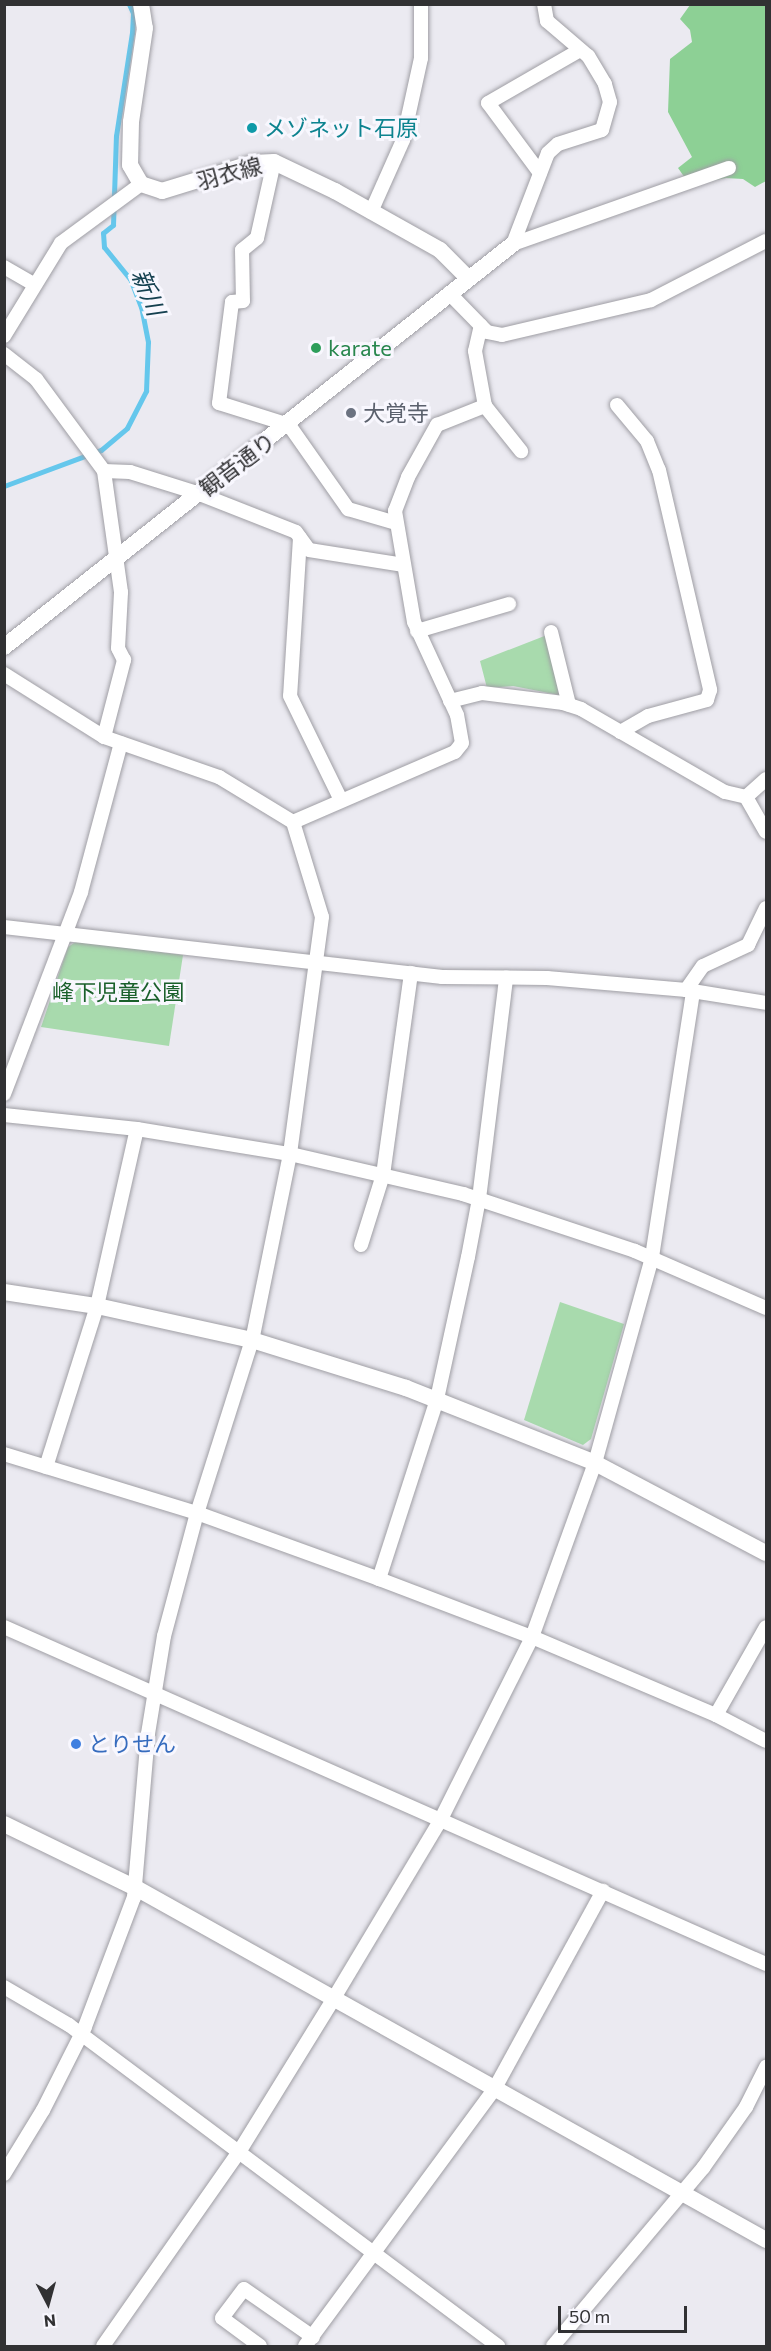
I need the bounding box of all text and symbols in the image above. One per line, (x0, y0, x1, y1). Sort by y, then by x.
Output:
place label: メゾネット石原 (264, 115, 418, 141)
marker: メゾネット石原 (245, 121, 259, 135)
street label: 羽衣線 (194, 152, 264, 194)
water label: 新川 (127, 264, 171, 320)
place label: karate (328, 335, 392, 361)
marker: karate (309, 341, 323, 355)
place label: 大覚寺 (363, 400, 429, 426)
marker: 大覚寺 (344, 406, 358, 420)
street label: 観音通り (194, 427, 280, 501)
park label: 峰下児童公園 (52, 979, 184, 1005)
place label: とりせん (88, 1731, 176, 1757)
marker: とりせん (69, 1737, 83, 1751)
north arrow (18, 2273, 78, 2333)
scale bar (561, 2294, 690, 2332)
text: 50 m (569, 2305, 610, 2327)
text: N (43, 2311, 57, 2331)

